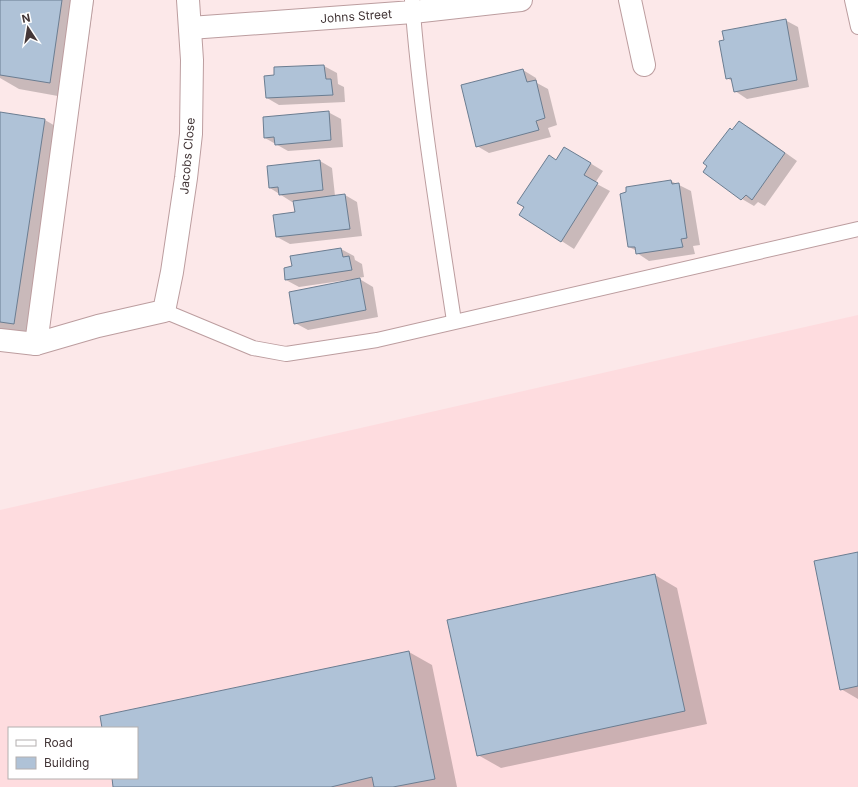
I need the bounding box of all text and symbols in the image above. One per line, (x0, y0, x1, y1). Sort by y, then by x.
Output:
street label: Johns Street (320, 6, 392, 26)
north arrow (8, 8, 48, 48)
text: N (20, 10, 31, 26)
street label: Jacobs Close (176, 117, 198, 195)
legend (8, 727, 138, 779)
text: Road (44, 735, 73, 750)
text: Building (44, 755, 89, 770)

